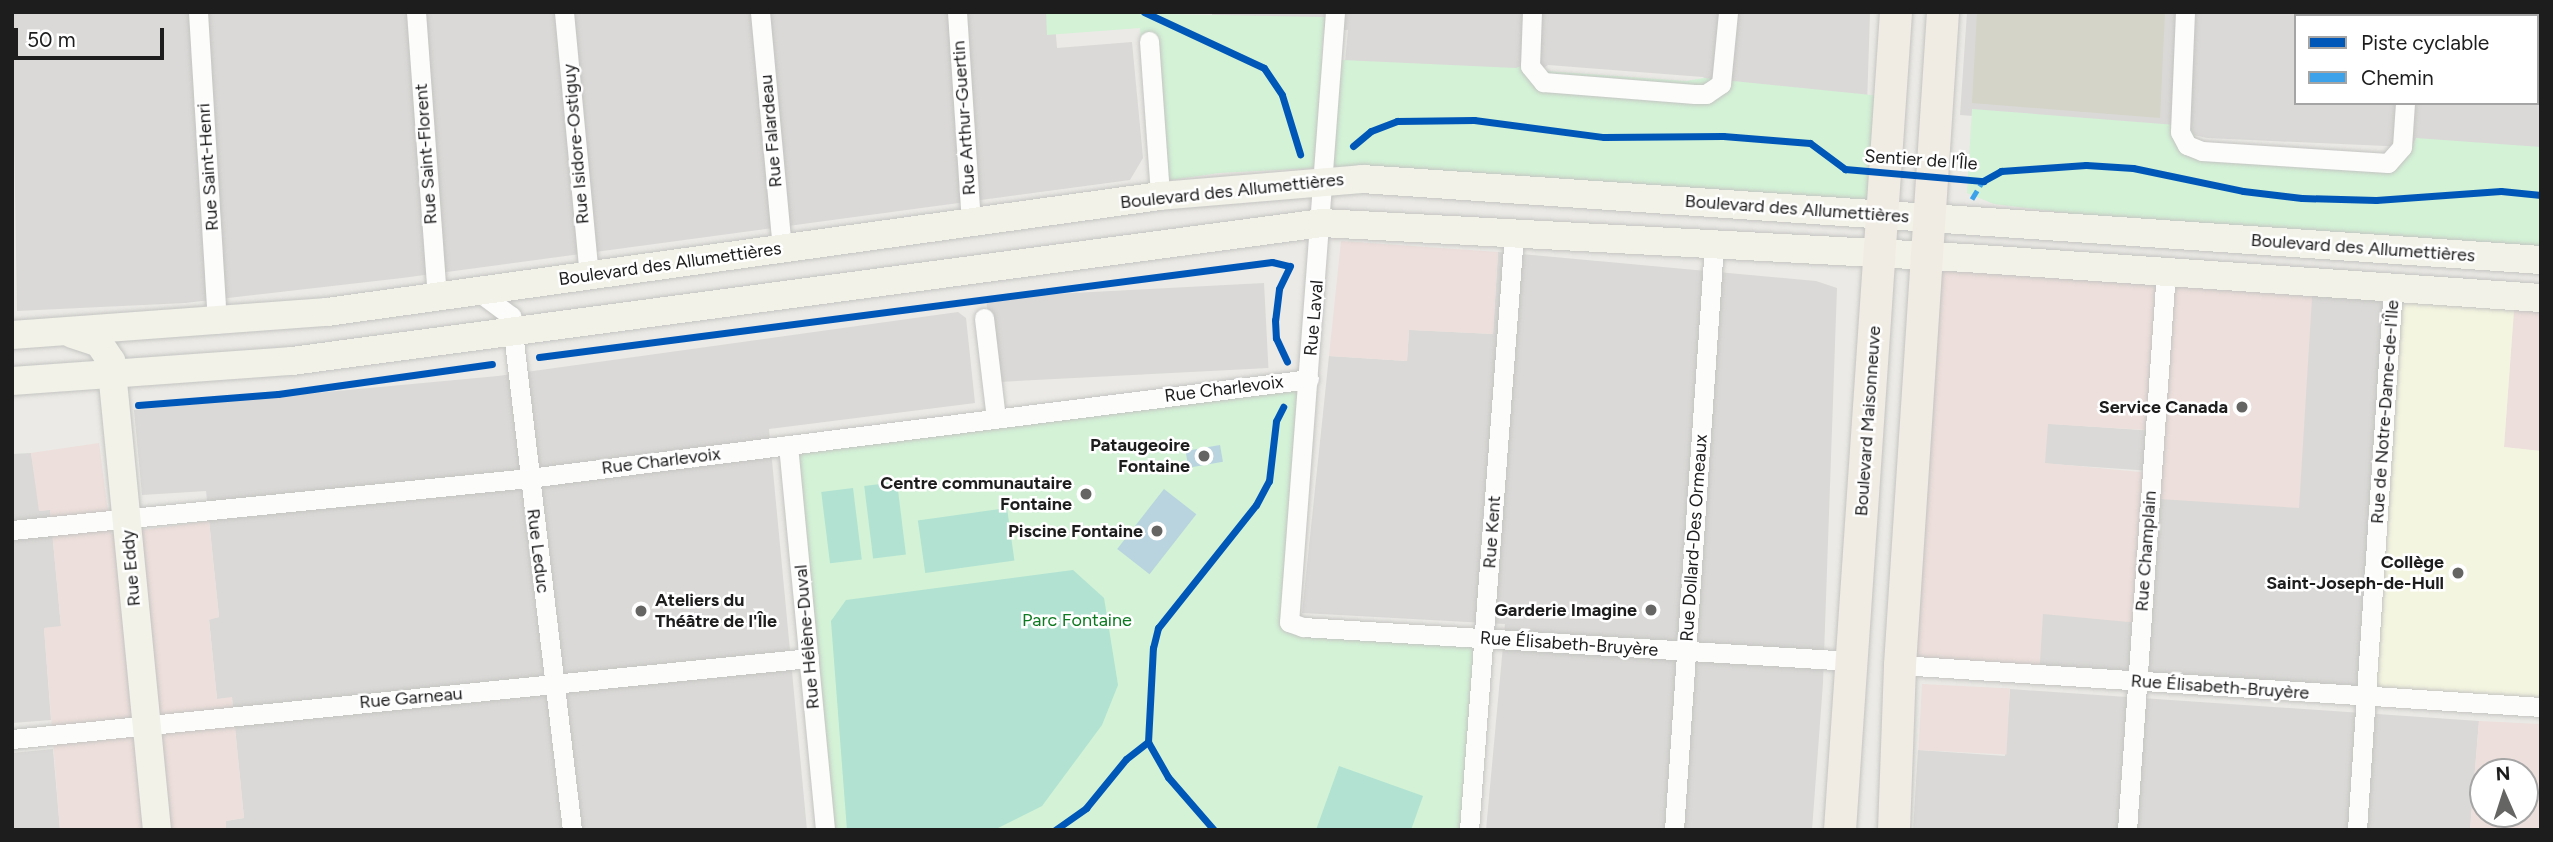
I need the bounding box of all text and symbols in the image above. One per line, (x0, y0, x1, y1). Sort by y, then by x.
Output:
scale bar (18, 14, 168, 58)
legend (2294, 14, 2539, 105)
text: 50 m (27, 27, 76, 52)
text: Piste cyclable (2361, 30, 2489, 55)
street label: Rue Arthur-Guertin (948, 40, 980, 196)
street label: Rue Isidore-Ostiguy (558, 63, 594, 225)
text: Chemin (2361, 65, 2434, 90)
street label: Rue Falardeau (755, 74, 787, 188)
street label: Rue Saint-Florent (410, 83, 442, 225)
street label: Rue Saint-Henri (193, 102, 223, 232)
street label: Sentier de l'Île (1864, 145, 1978, 175)
street label: Boulevard des Allumettières (1119, 169, 1345, 213)
street label: Boulevard des Allumettières (1684, 190, 1910, 228)
street label: Boulevard des Allumettières (2250, 229, 2476, 267)
street label: Boulevard des Allumettières (557, 238, 783, 290)
street label: Rue Laval (1300, 279, 1328, 357)
street label: Rue de Notre-Dame-de-I'Île (2366, 299, 2404, 525)
street label: Boulevard Maisonneuve (1851, 325, 1885, 517)
street label: Rue Charlevoix (1163, 371, 1285, 407)
place label: Service Canada (2099, 396, 2228, 418)
marker: Service Canada (2234, 399, 2250, 415)
street label: Rue Dollard-Des Ormeaux (1676, 434, 1712, 642)
place label: Pataugeoire Fontaine (1090, 435, 1190, 478)
street label: Rue Charlevoix (600, 443, 722, 479)
marker: Pataugeoire Fontaine (1196, 448, 1212, 464)
place label: Centre communautaire Fontaine (880, 473, 1072, 516)
marker: Centre communautaire Fontaine (1078, 486, 1094, 502)
street label: Rue Champlain (2131, 490, 2161, 612)
street label: Rue Kent (1479, 495, 1505, 569)
street label: Rue Leduc (522, 507, 554, 595)
place label: Piscine Fontaine (1008, 520, 1143, 542)
marker: Piscine Fontaine (1149, 523, 1165, 539)
street label: Rue Eddy (117, 529, 145, 607)
place label: Collège Saint-Joseph-de-Hull (2266, 552, 2444, 594)
street label: Rue Hélène-Duval (790, 564, 824, 710)
marker: Collège Saint-Joseph-de-Hull (2450, 565, 2466, 581)
place label: Ateliers du Théâtre de l'Île (655, 590, 777, 632)
place label: Garderie Imagine (1495, 599, 1637, 621)
marker: Garderie Imagine (1643, 602, 1659, 618)
marker: Ateliers du Théâtre de l'Île (633, 603, 649, 619)
park label: Parc Fontaine (1022, 609, 1132, 631)
street label: Rue Élisabeth-Bruyère (1479, 627, 1659, 661)
street label: Rue Élisabeth-Bruyère (2130, 670, 2310, 704)
street label: Rue Garneau (358, 683, 464, 713)
north arrow (2469, 758, 2539, 828)
text: N (2495, 762, 2511, 785)

